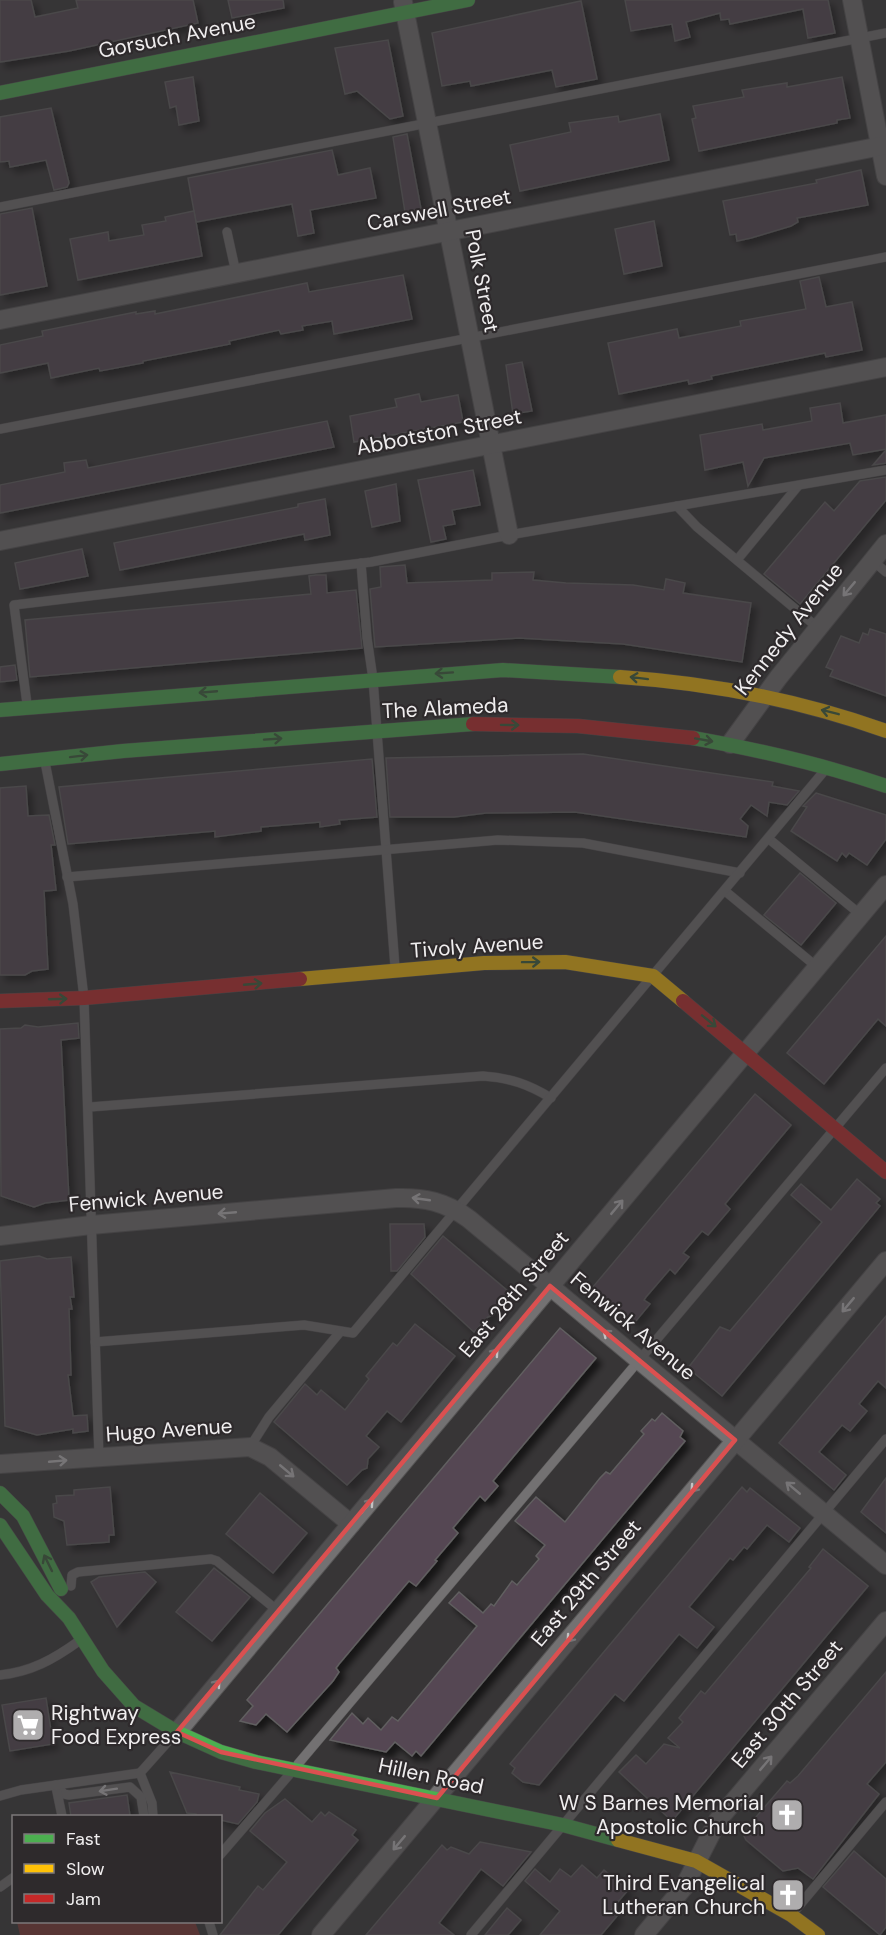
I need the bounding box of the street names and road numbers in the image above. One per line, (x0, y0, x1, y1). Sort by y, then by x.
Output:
street label: Gorsuch Avenue (96, 7, 258, 65)
street label: Carswell Street (364, 182, 514, 238)
street label: Polk Street (458, 227, 506, 335)
street label: Abbotston Street (354, 402, 524, 462)
street label: Kennedy Avenue (728, 557, 850, 701)
street label: The Alameda (381, 691, 509, 725)
street label: Tivoly Avenue (410, 927, 544, 965)
street label: Fenwick Avenue (67, 1177, 225, 1219)
street label: East 28th Street (453, 1225, 575, 1363)
street label: Fenwick Avenue (564, 1265, 702, 1387)
street label: Hugo Avenue (105, 1412, 233, 1448)
street label: East 29th Street (525, 1514, 647, 1652)
street label: East 30th Street (725, 1634, 849, 1774)
street label: Hillen Road (376, 1751, 486, 1801)

